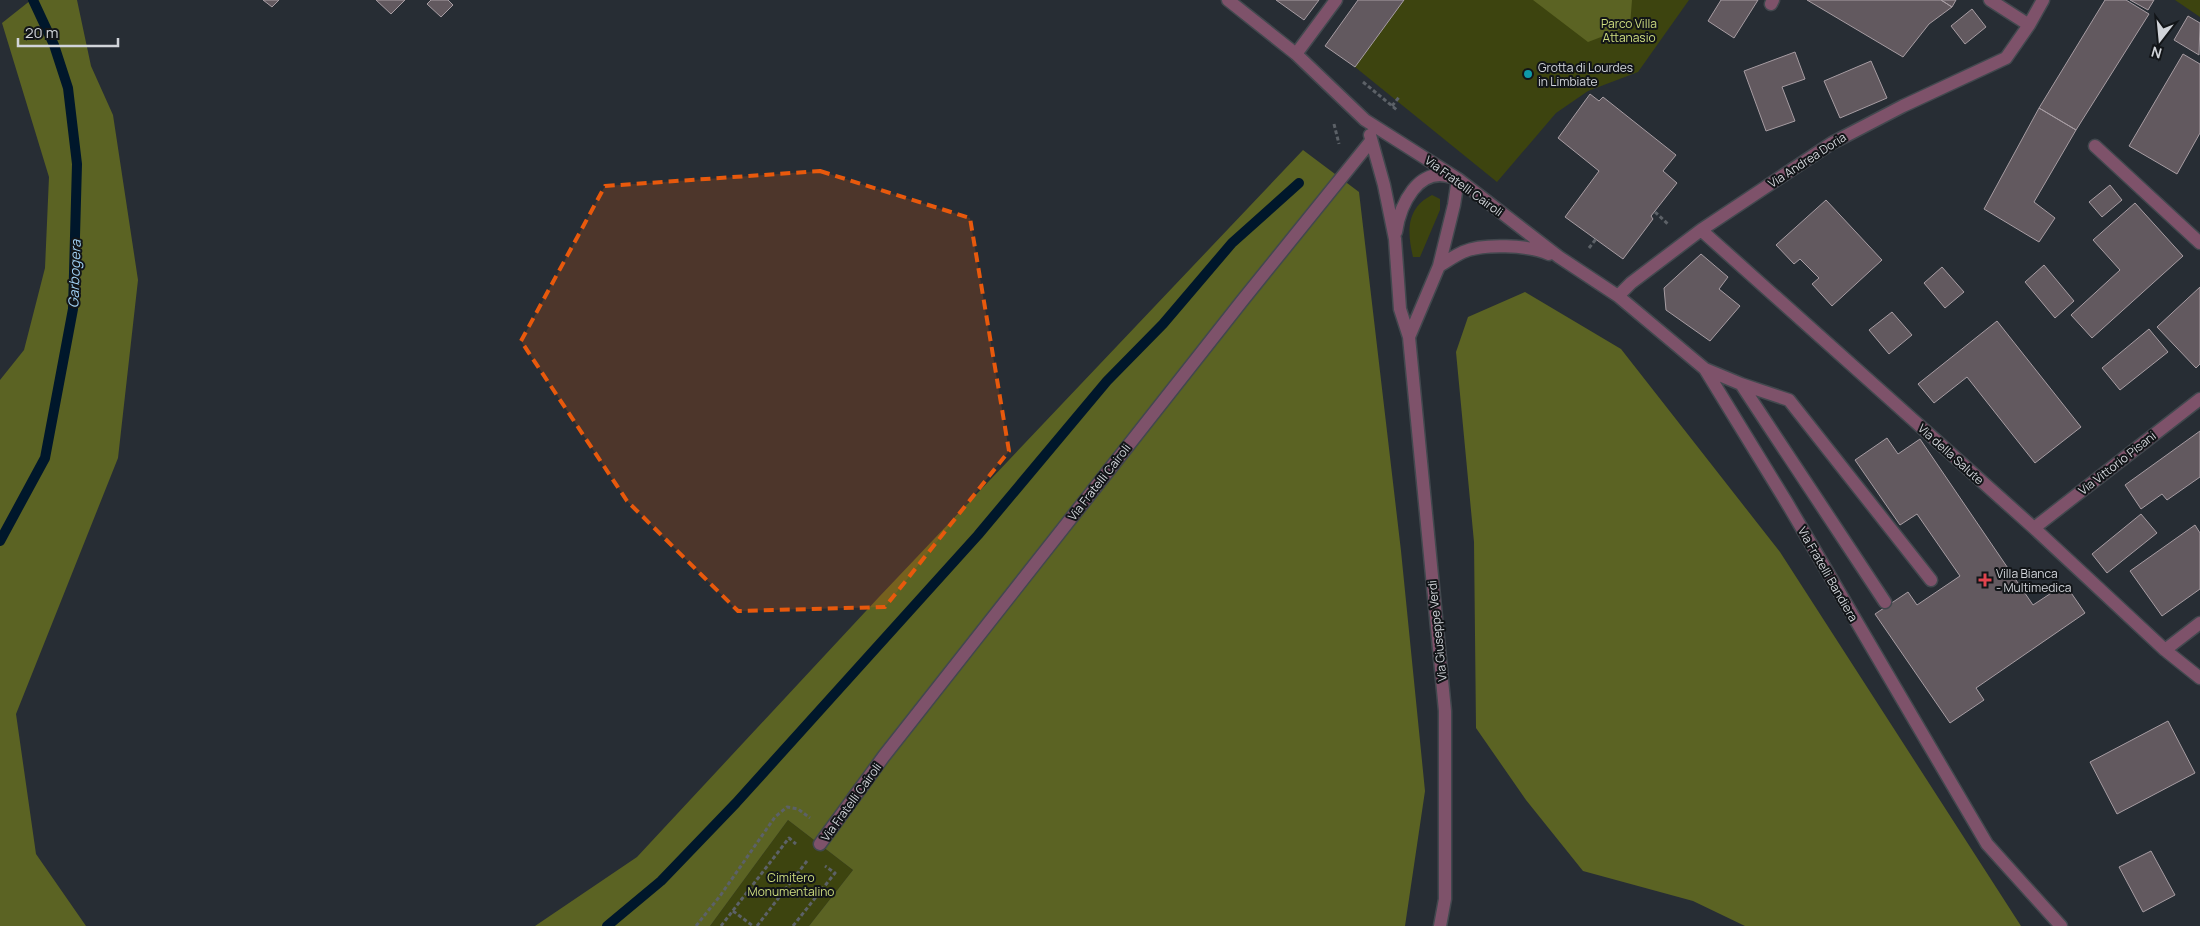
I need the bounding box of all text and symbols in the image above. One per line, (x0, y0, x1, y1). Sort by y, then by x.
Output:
scale bar (18, 15, 118, 47)
park label: Parco Villa Attanasio (1601, 15, 1657, 46)
north arrow (2135, 15, 2185, 65)
text: 20 m (25, 22, 58, 43)
text: N (2149, 42, 2164, 63)
place label: Grotta di Lourdes in Limbiate (1538, 59, 1633, 90)
marker: Grotta di Lourdes in Limbiate (1522, 68, 1534, 80)
street label: Via Andrea Doria (1765, 128, 1849, 192)
street label: Via Fratelli Cairoli (1421, 152, 1507, 220)
water label: Garbogera (63, 238, 85, 308)
street label: Via della Salute (1914, 420, 1988, 488)
street label: Via Vittorio Pisani (2075, 427, 2159, 499)
street label: Via Fratelli Cairoli (1064, 440, 1134, 524)
street label: Via Fratelli Bandiera (1794, 523, 1862, 625)
place label: Villa Bianca - Multimedica (1996, 565, 2071, 596)
marker: Villa Bianca - Multimedica (1978, 573, 1992, 587)
street label: Via Giuseppe Verdi (1423, 580, 1451, 682)
street label: Via Fratelli Cairoli (817, 759, 885, 845)
park label: Cimitero Monumentalino (748, 869, 834, 900)

